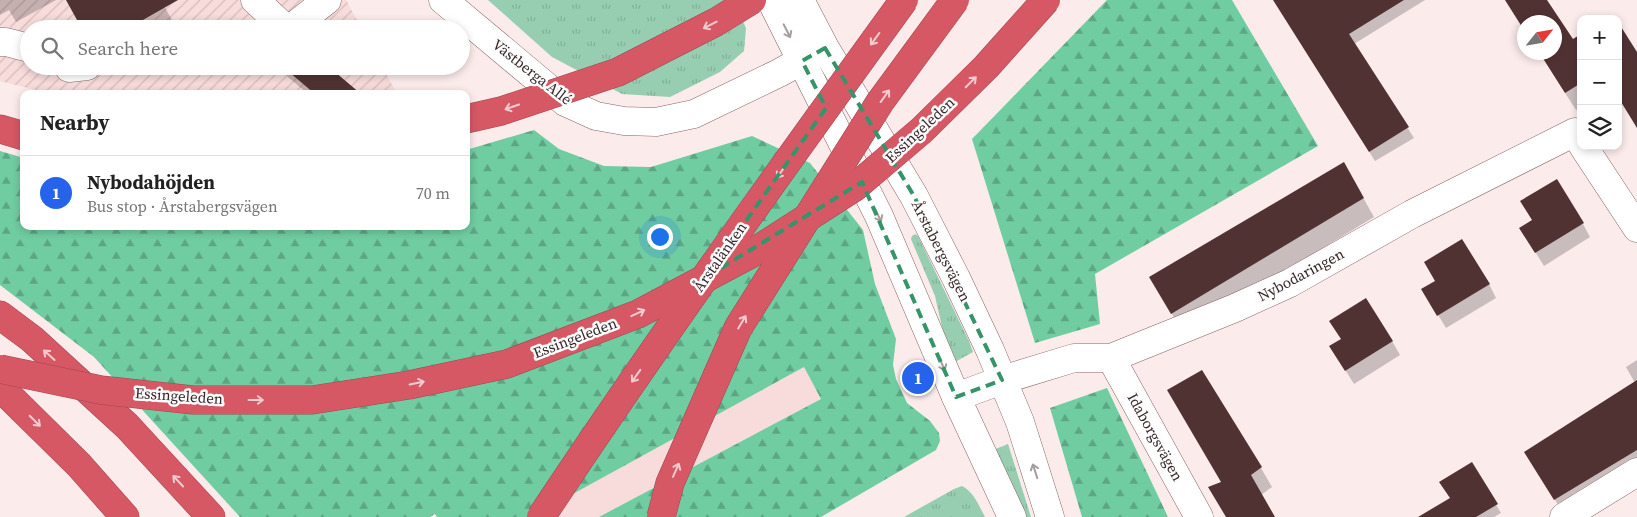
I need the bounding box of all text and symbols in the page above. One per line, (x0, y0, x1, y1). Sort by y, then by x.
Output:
north arrow (1517, 15, 1562, 60)
map controls (1577, 15, 1622, 150)
button: + (1577, 15, 1622, 60)
search box (20, 20, 470, 75)
one-way arrow (703, 21, 718, 30)
one-way arrow (782, 23, 792, 38)
one-way arrow (870, 32, 880, 46)
icon: search (38, 34, 66, 62)
street label: Västberga Allé (488, 34, 577, 110)
text: Search here (78, 35, 178, 61)
button: − (1577, 60, 1622, 105)
one-way arrow (964, 76, 977, 88)
one-way arrow (879, 90, 890, 103)
street label: Essingeleden (880, 92, 959, 167)
one-way arrow (504, 103, 520, 113)
button: layers (1577, 105, 1622, 150)
text: Nearby (40, 108, 110, 137)
one-way arrow (776, 165, 786, 179)
text: Nybodahöjden (87, 169, 215, 195)
text: 1 (52, 182, 60, 204)
text: 70 m (416, 182, 450, 204)
text: Bus stop · Årstabergsvägen (87, 195, 278, 217)
street label: Årstabergsvägen (907, 196, 976, 305)
one-way arrow (874, 207, 883, 222)
street label: Årstalänken (688, 218, 751, 296)
your location (647, 224, 673, 250)
street label: Nybodaringen (1254, 243, 1348, 306)
one-way arrow (630, 308, 645, 317)
street label: Essingeleden (530, 312, 620, 363)
one-way arrow (737, 316, 747, 330)
one-way arrow (43, 350, 56, 361)
one-way arrow (938, 356, 948, 371)
pin: 1 (902, 359, 934, 397)
one-way arrow (631, 369, 641, 383)
one-way arrow (409, 378, 425, 387)
street label: Essingeleden (134, 382, 224, 409)
street label: Idaborgsvägen (1123, 389, 1188, 485)
one-way arrow (248, 395, 264, 405)
one-way arrow (28, 415, 41, 427)
one-way arrow (672, 463, 681, 478)
one-way arrow (1030, 463, 1039, 479)
one-way arrow (172, 475, 184, 488)

